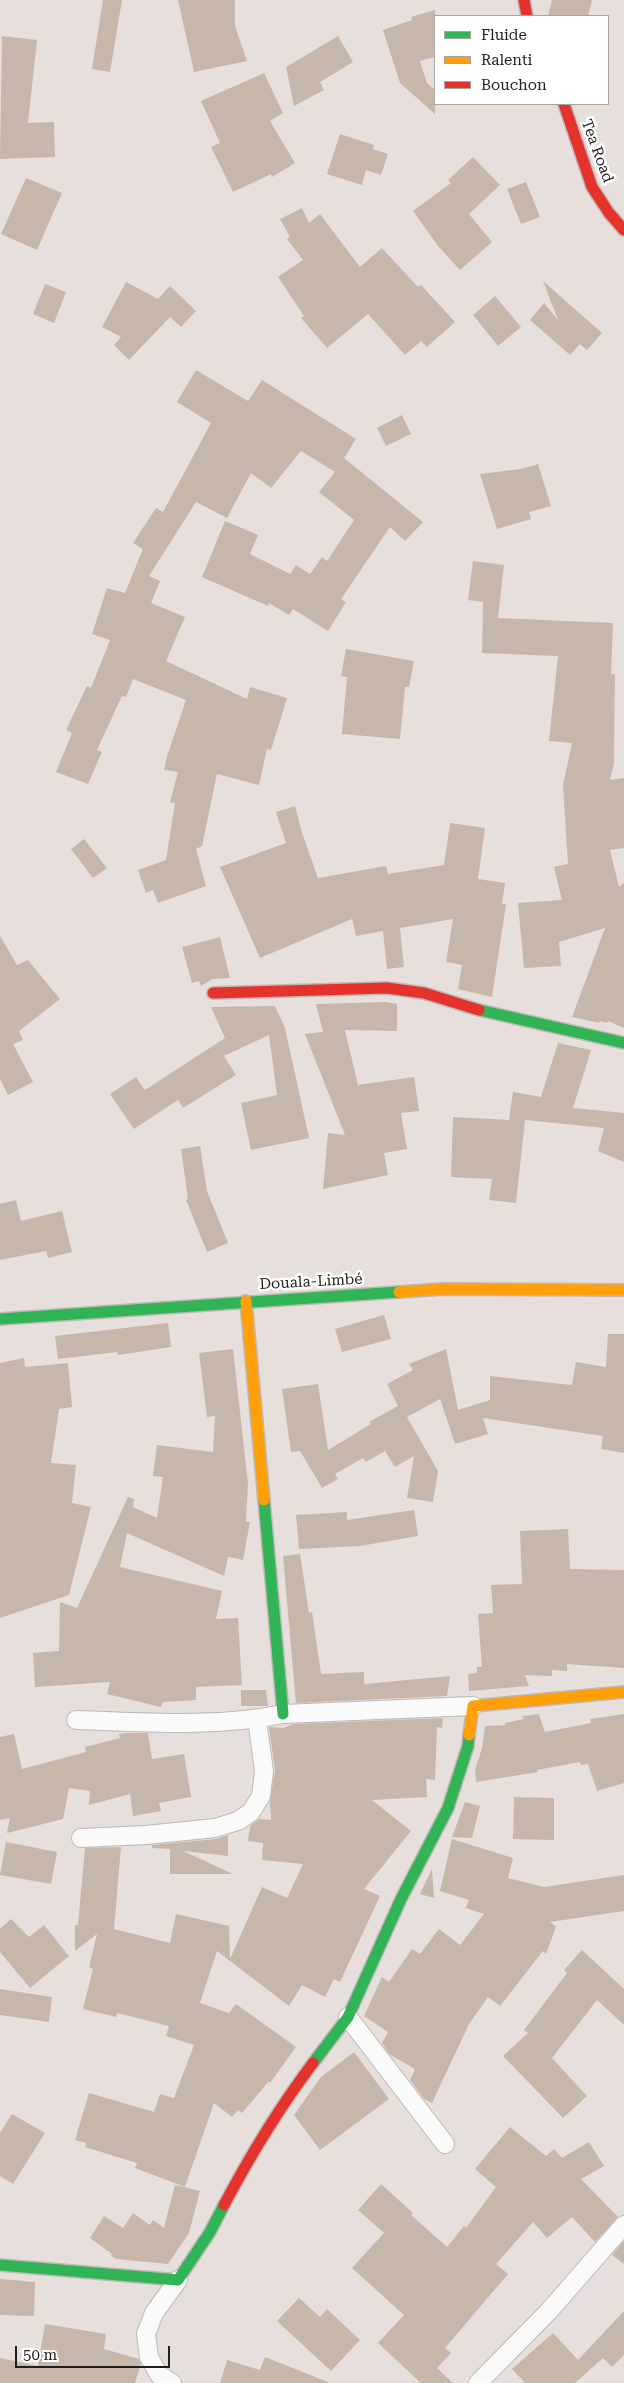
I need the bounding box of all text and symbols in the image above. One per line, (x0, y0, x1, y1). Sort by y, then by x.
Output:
legend (434, 15, 609, 105)
text: Fluide (481, 26, 527, 44)
text: Ralenti (481, 51, 532, 69)
text: Bouchon (481, 76, 547, 94)
street label: Tea Road (577, 117, 617, 185)
street label: Douala-Limbé (259, 1270, 363, 1294)
scale bar (18, 2336, 172, 2368)
text: 50 m (23, 2346, 57, 2364)

